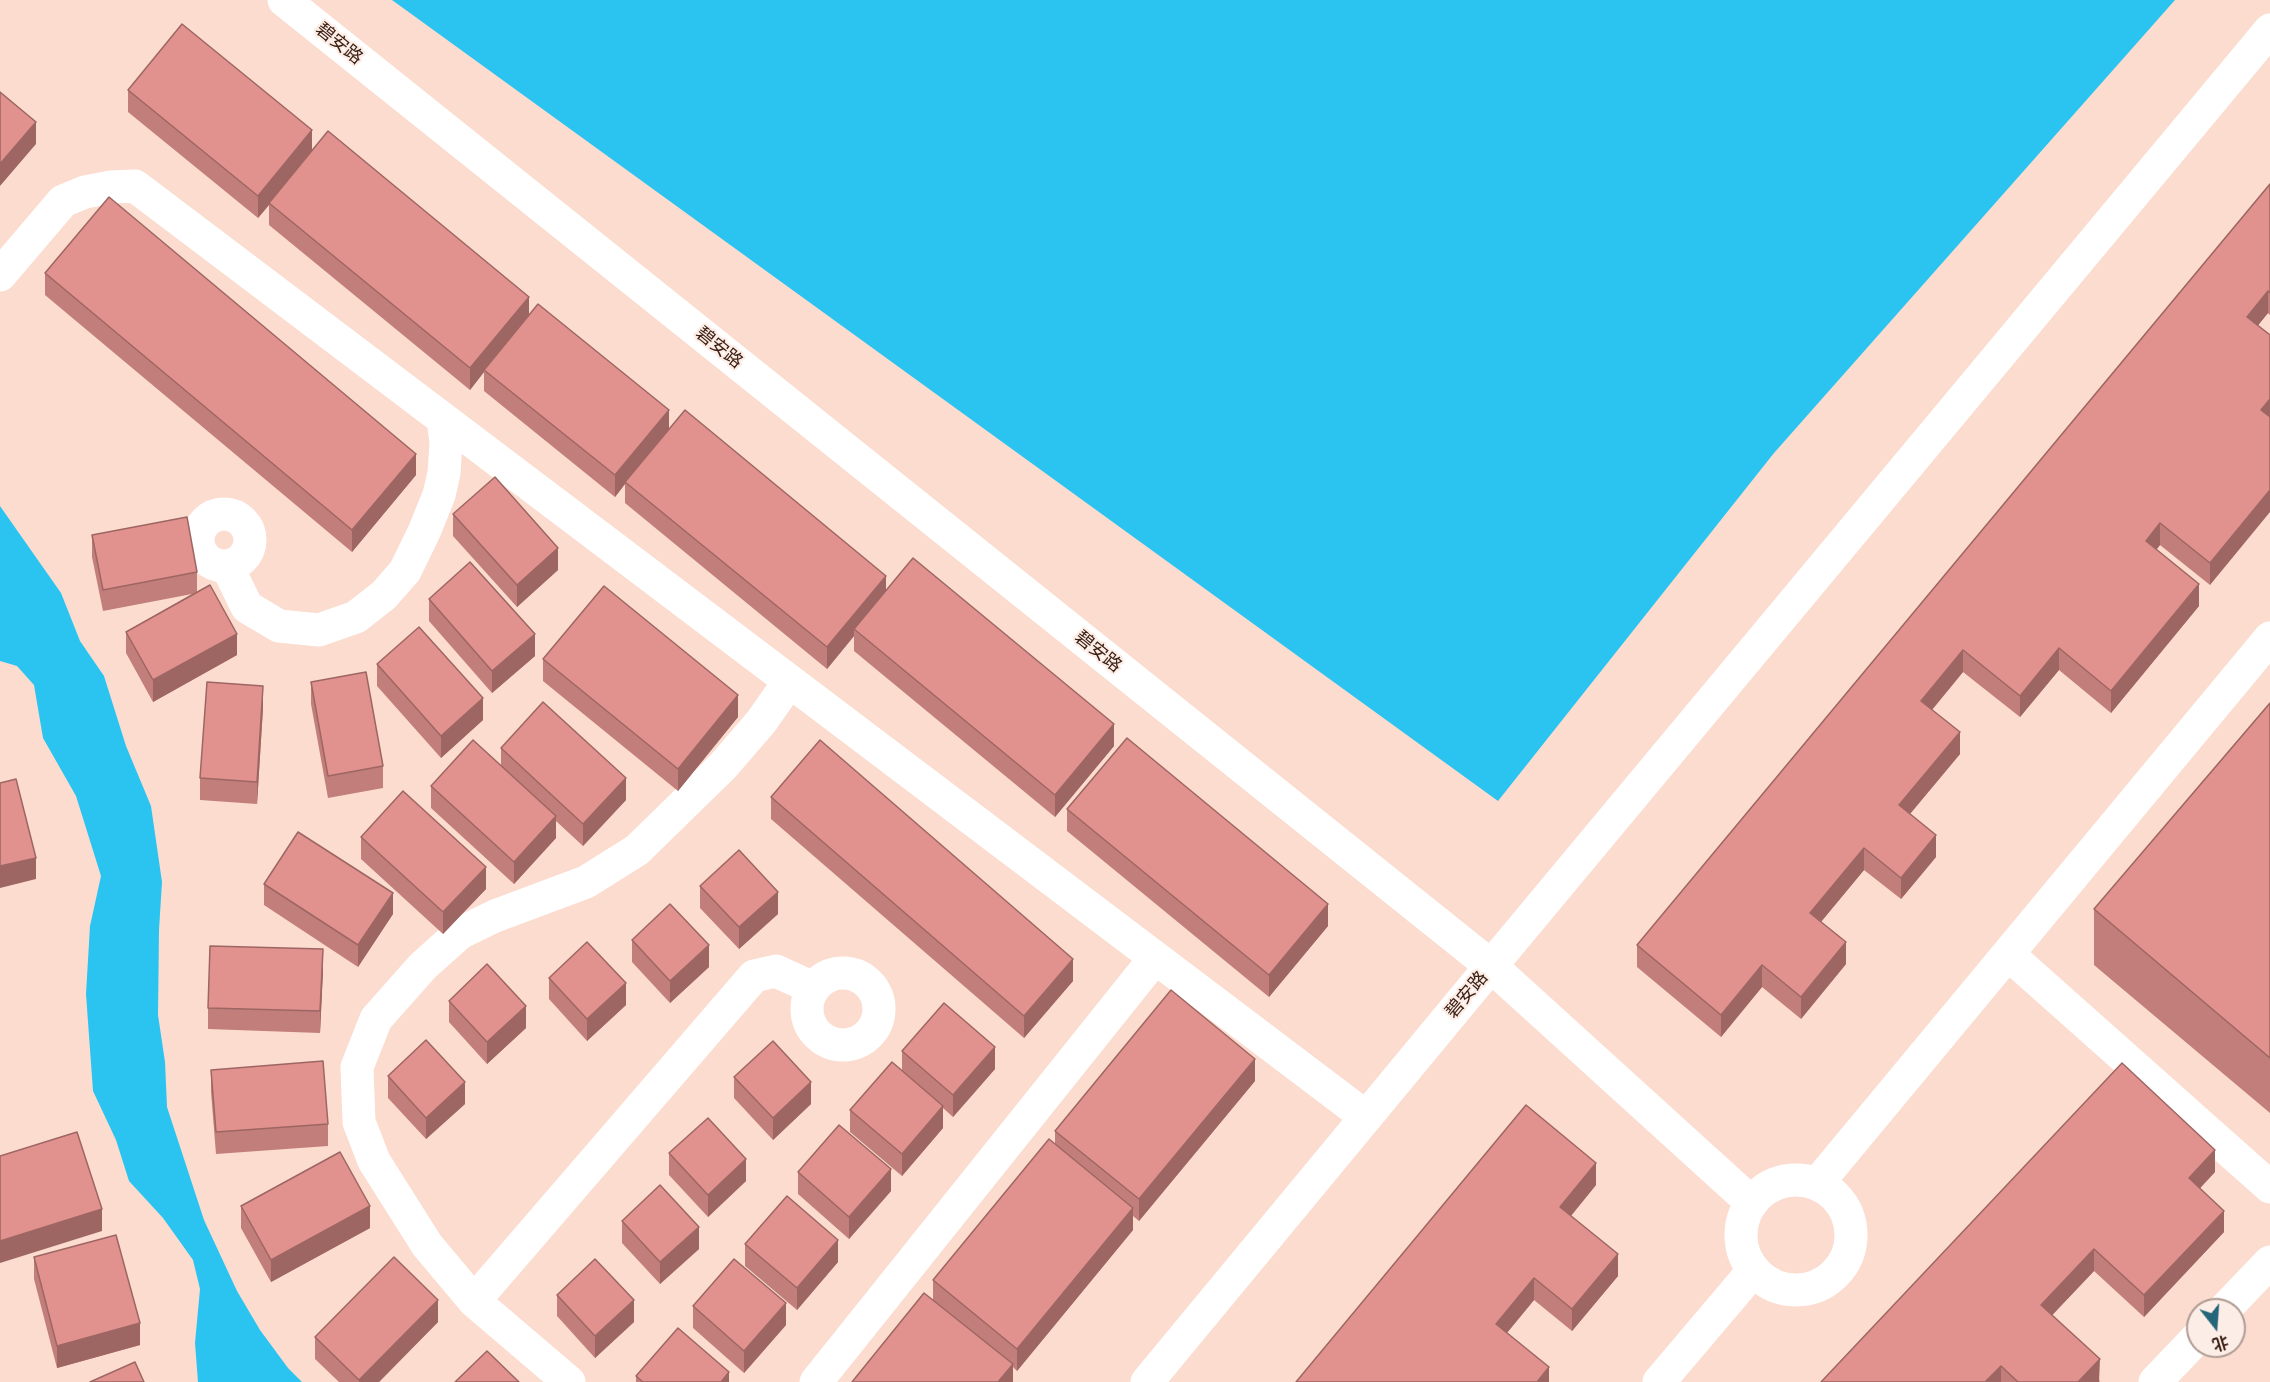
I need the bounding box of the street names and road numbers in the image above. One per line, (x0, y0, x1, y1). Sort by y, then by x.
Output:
street label: 碧安路 (311, 19, 367, 69)
street label: 碧安路 (691, 323, 747, 373)
street label: 碧安路 (1070, 627, 1126, 677)
street label: 碧安路 (1441, 967, 1493, 1023)

